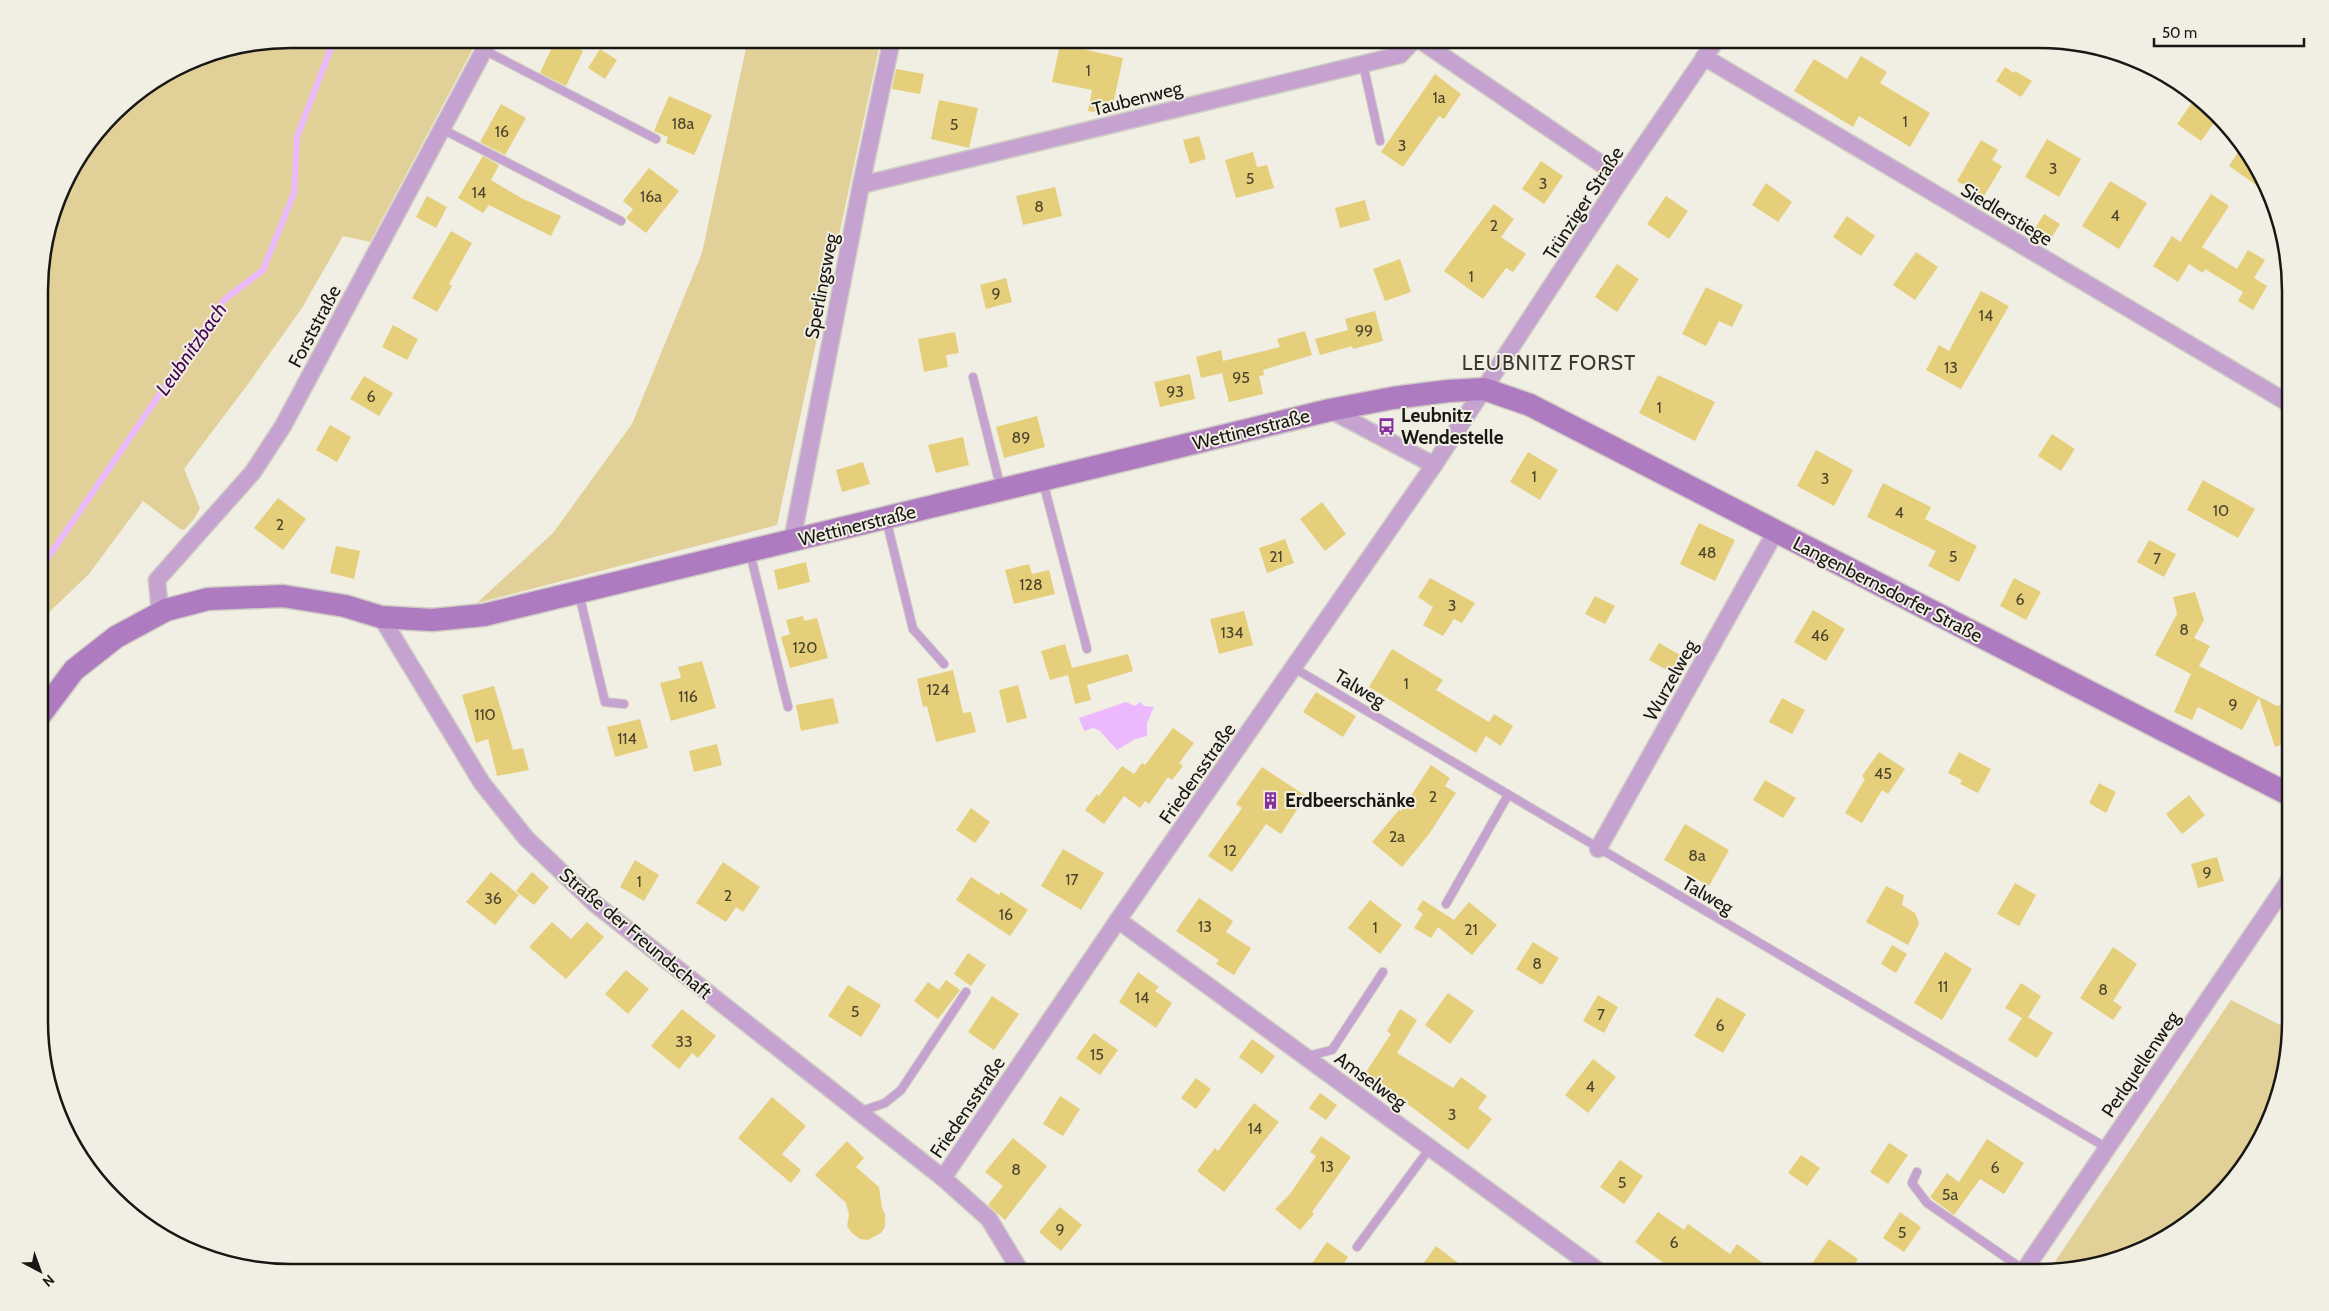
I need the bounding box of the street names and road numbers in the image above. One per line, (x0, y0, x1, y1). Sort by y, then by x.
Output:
street label: Taubenweg (1090, 76, 1185, 121)
street label: Trünziger Straße (1538, 142, 1629, 264)
street label: Siedlerstiege (1957, 178, 2057, 251)
street label: Sperlingsweg (800, 231, 843, 341)
street label: Forststraße (283, 281, 346, 371)
street label: Wettinerstraße (1190, 404, 1312, 455)
street label: Wettinerstraße (796, 500, 918, 551)
street label: Langenbernsdorfer Straße (1789, 532, 1987, 647)
street label: Wurzelweg (1639, 635, 1702, 725)
street label: Talweg (1330, 664, 1390, 713)
street label: Friedensstraße (1154, 718, 1241, 828)
street label: Straße der Freundschaft (555, 863, 717, 1004)
street label: Talweg (1678, 872, 1738, 919)
street label: Perlquellenweg (2097, 1006, 2185, 1122)
street label: Amselweg (1330, 1047, 1412, 1114)
street label: Friedensstraße (925, 1052, 1010, 1162)

